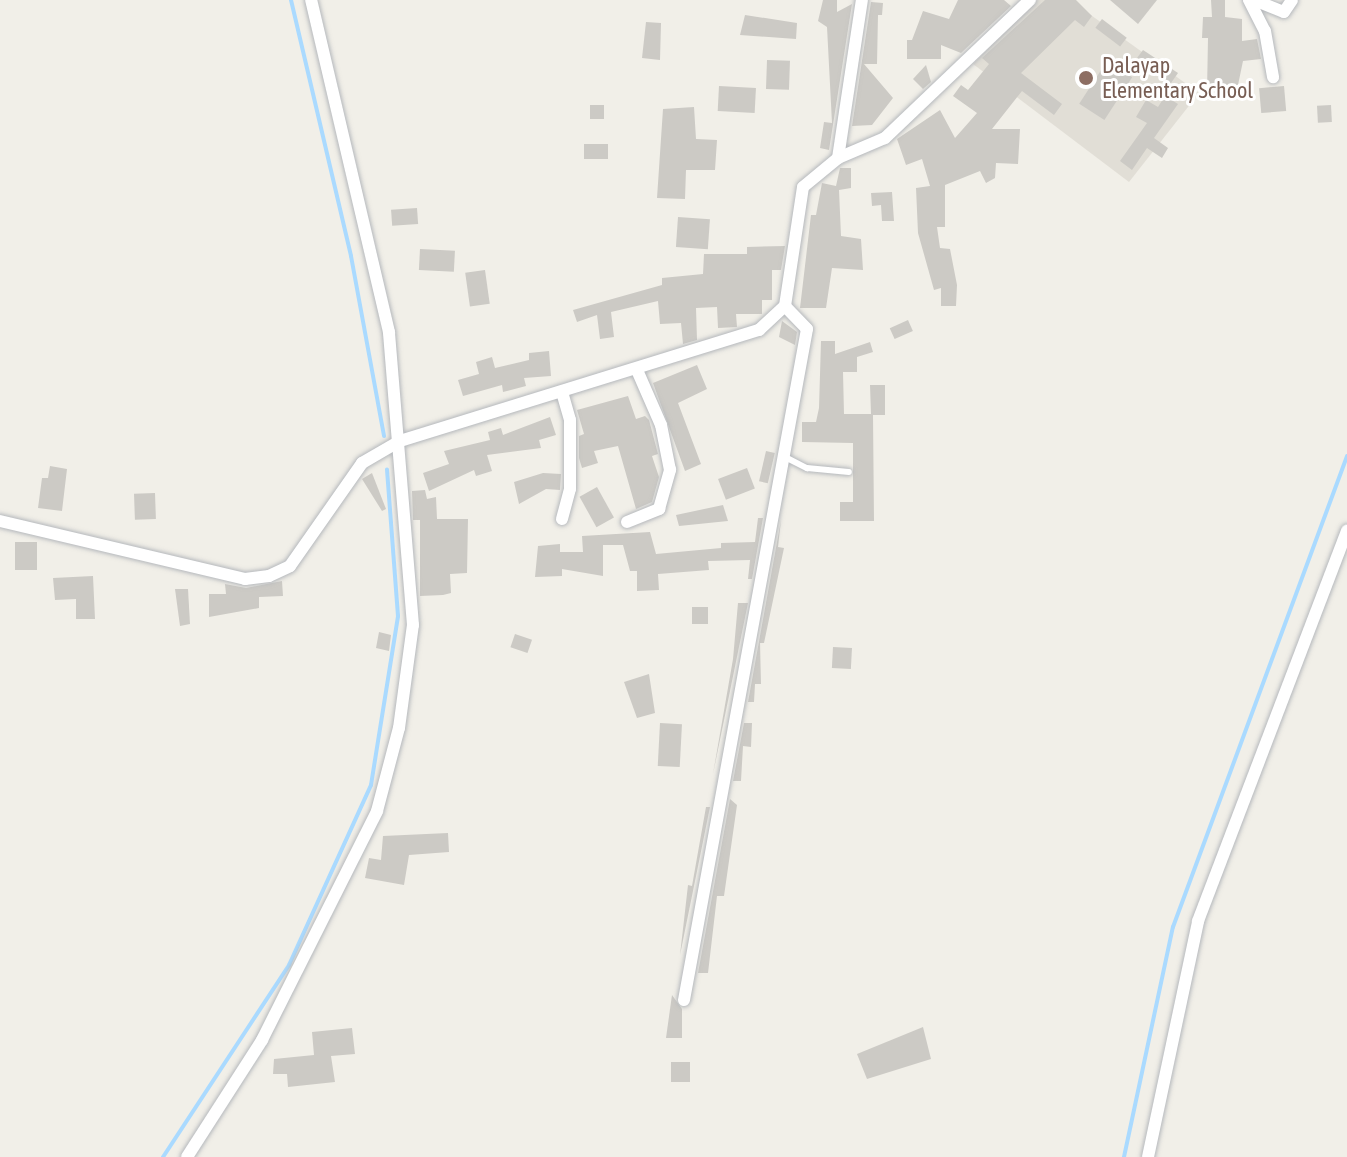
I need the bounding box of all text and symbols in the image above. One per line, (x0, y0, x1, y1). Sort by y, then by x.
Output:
place label: Dalayap Elementary School (1102, 52, 1253, 104)
marker: Dalayap Elementary School (1077, 69, 1095, 87)

